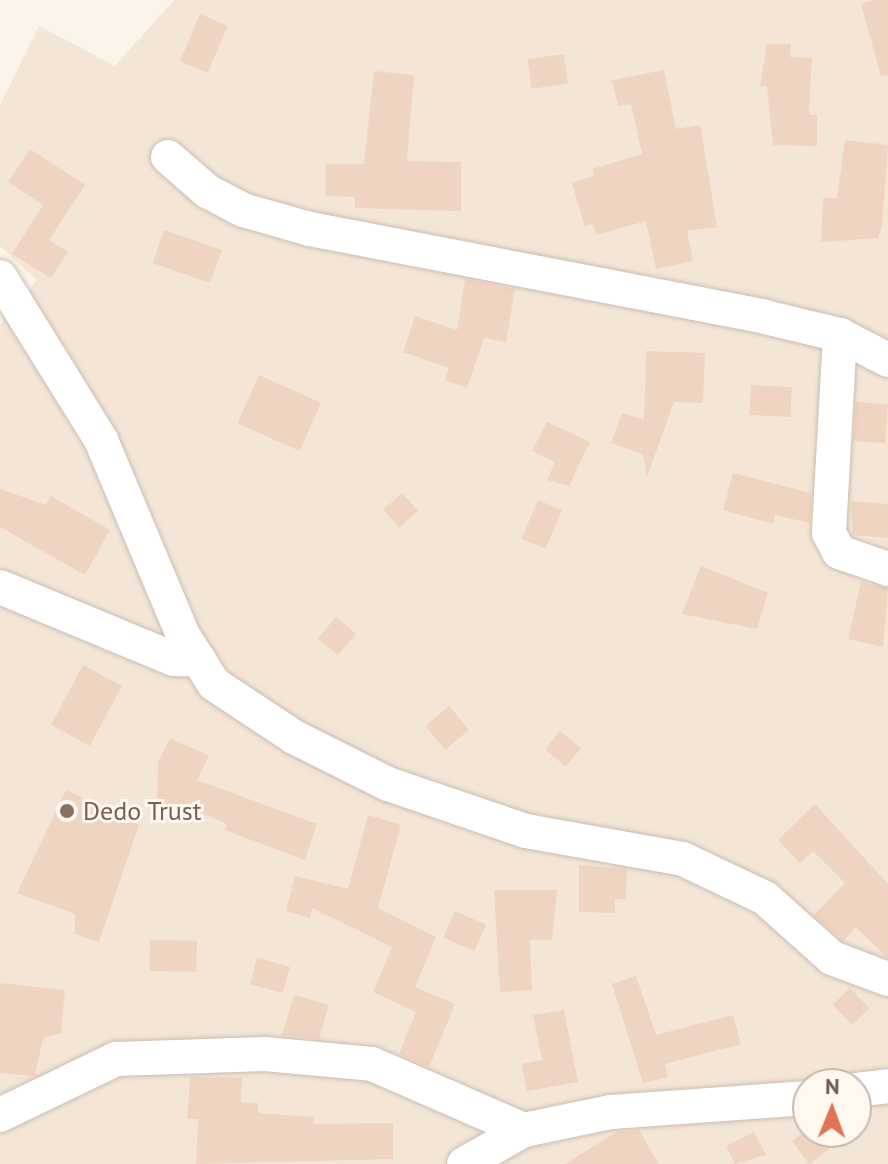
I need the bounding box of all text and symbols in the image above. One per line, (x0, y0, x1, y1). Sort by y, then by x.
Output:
place label: Dedo Trust (83, 795, 202, 827)
marker: Dedo Trust (58, 802, 76, 820)
north arrow (792, 1068, 872, 1148)
text: N (825, 1072, 840, 1100)

